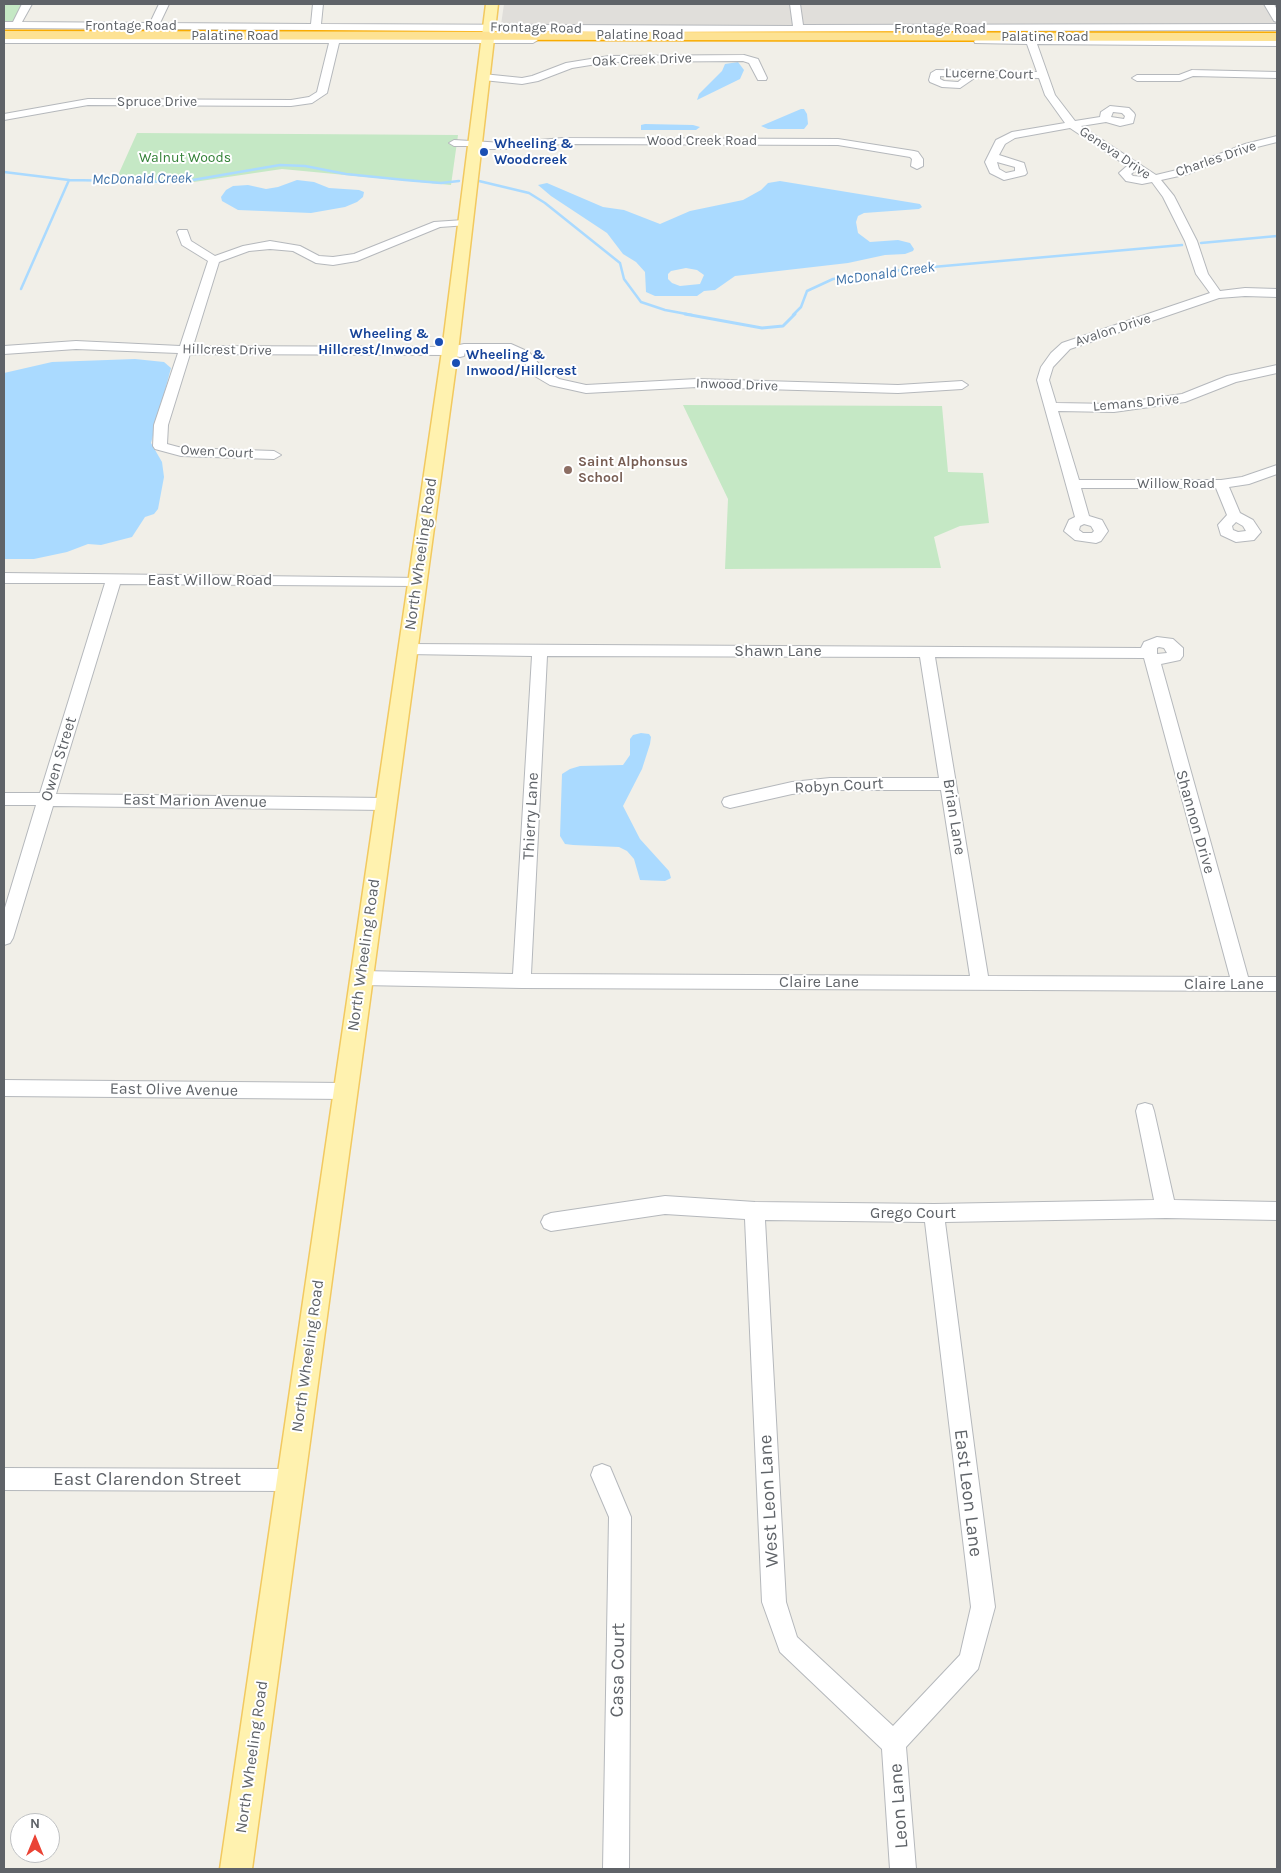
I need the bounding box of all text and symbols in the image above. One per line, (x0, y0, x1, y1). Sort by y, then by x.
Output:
street label: Frontage Road (85, 18, 177, 34)
street label: Frontage Road (490, 19, 582, 37)
street label: Frontage Road (894, 21, 986, 37)
street label: Palatine Road (596, 27, 684, 43)
street label: Palatine Road (191, 28, 279, 44)
street label: Palatine Road (1001, 29, 1089, 45)
street label: Oak Creek Drive (592, 50, 692, 70)
street label: Lucerne Court (945, 65, 1033, 83)
street label: Spruce Drive (117, 94, 197, 110)
street label: Geneva Drive (1076, 123, 1154, 183)
street label: Wood Creek Road (647, 133, 757, 149)
place label: Wheeling & Woodcreek (494, 136, 574, 168)
street label: Charles Drive (1173, 137, 1259, 181)
marker: Wheeling & Woodcreek (478, 146, 490, 158)
park label: Walnut Woods (139, 150, 231, 166)
water label: McDonald Creek (92, 169, 192, 189)
water label: McDonald Creek (834, 258, 936, 290)
street label: Avalon Drive (1073, 310, 1153, 350)
place label: Wheeling & Hillcrest/Inwood (318, 326, 429, 358)
marker: Wheeling & Hillcrest/Inwood (433, 336, 445, 348)
street label: Hillcrest Drive (182, 341, 272, 359)
place label: Wheeling & Inwood/Hillcrest (466, 347, 577, 380)
marker: Wheeling & Inwood/Hillcrest (450, 357, 462, 369)
street label: Inwood Drive (696, 375, 778, 395)
street label: Lemans Drive (1092, 391, 1180, 415)
street label: Owen Court (180, 442, 254, 462)
place label: Saint Alphonsus School (578, 454, 688, 487)
marker: Saint Alphonsus School (562, 464, 574, 476)
street label: North Wheeling Road (401, 476, 441, 632)
street label: Willow Road (1137, 476, 1215, 492)
street label: East Willow Road (147, 570, 273, 590)
street label: Shawn Lane (734, 641, 822, 661)
street label: Owen Street (37, 714, 81, 804)
street label: Shannon Drive (1171, 768, 1219, 876)
street label: Thierry Lane (519, 772, 543, 860)
street label: Robyn Court (794, 774, 884, 798)
street label: Brian Lane (939, 778, 969, 856)
street label: East Marion Avenue (123, 790, 267, 812)
street label: North Wheeling Road (344, 877, 384, 1033)
street label: Claire Lane (779, 972, 859, 992)
street label: Claire Lane (1184, 974, 1264, 994)
street label: East Olive Avenue (110, 1079, 238, 1101)
street label: Grego Court (870, 1203, 956, 1223)
street label: North Wheeling Road (288, 1278, 328, 1434)
street label: East Leon Lane (949, 1428, 987, 1558)
street label: West Leon Lane (754, 1434, 784, 1568)
street label: East Clarendon Street (53, 1469, 241, 1491)
street label: Casa Court (606, 1623, 630, 1717)
street label: North Wheeling Road (232, 1679, 272, 1835)
street label: Leon Lane (885, 1763, 913, 1849)
north arrow (10, 1813, 60, 1863)
text: N (30, 1815, 40, 1832)

